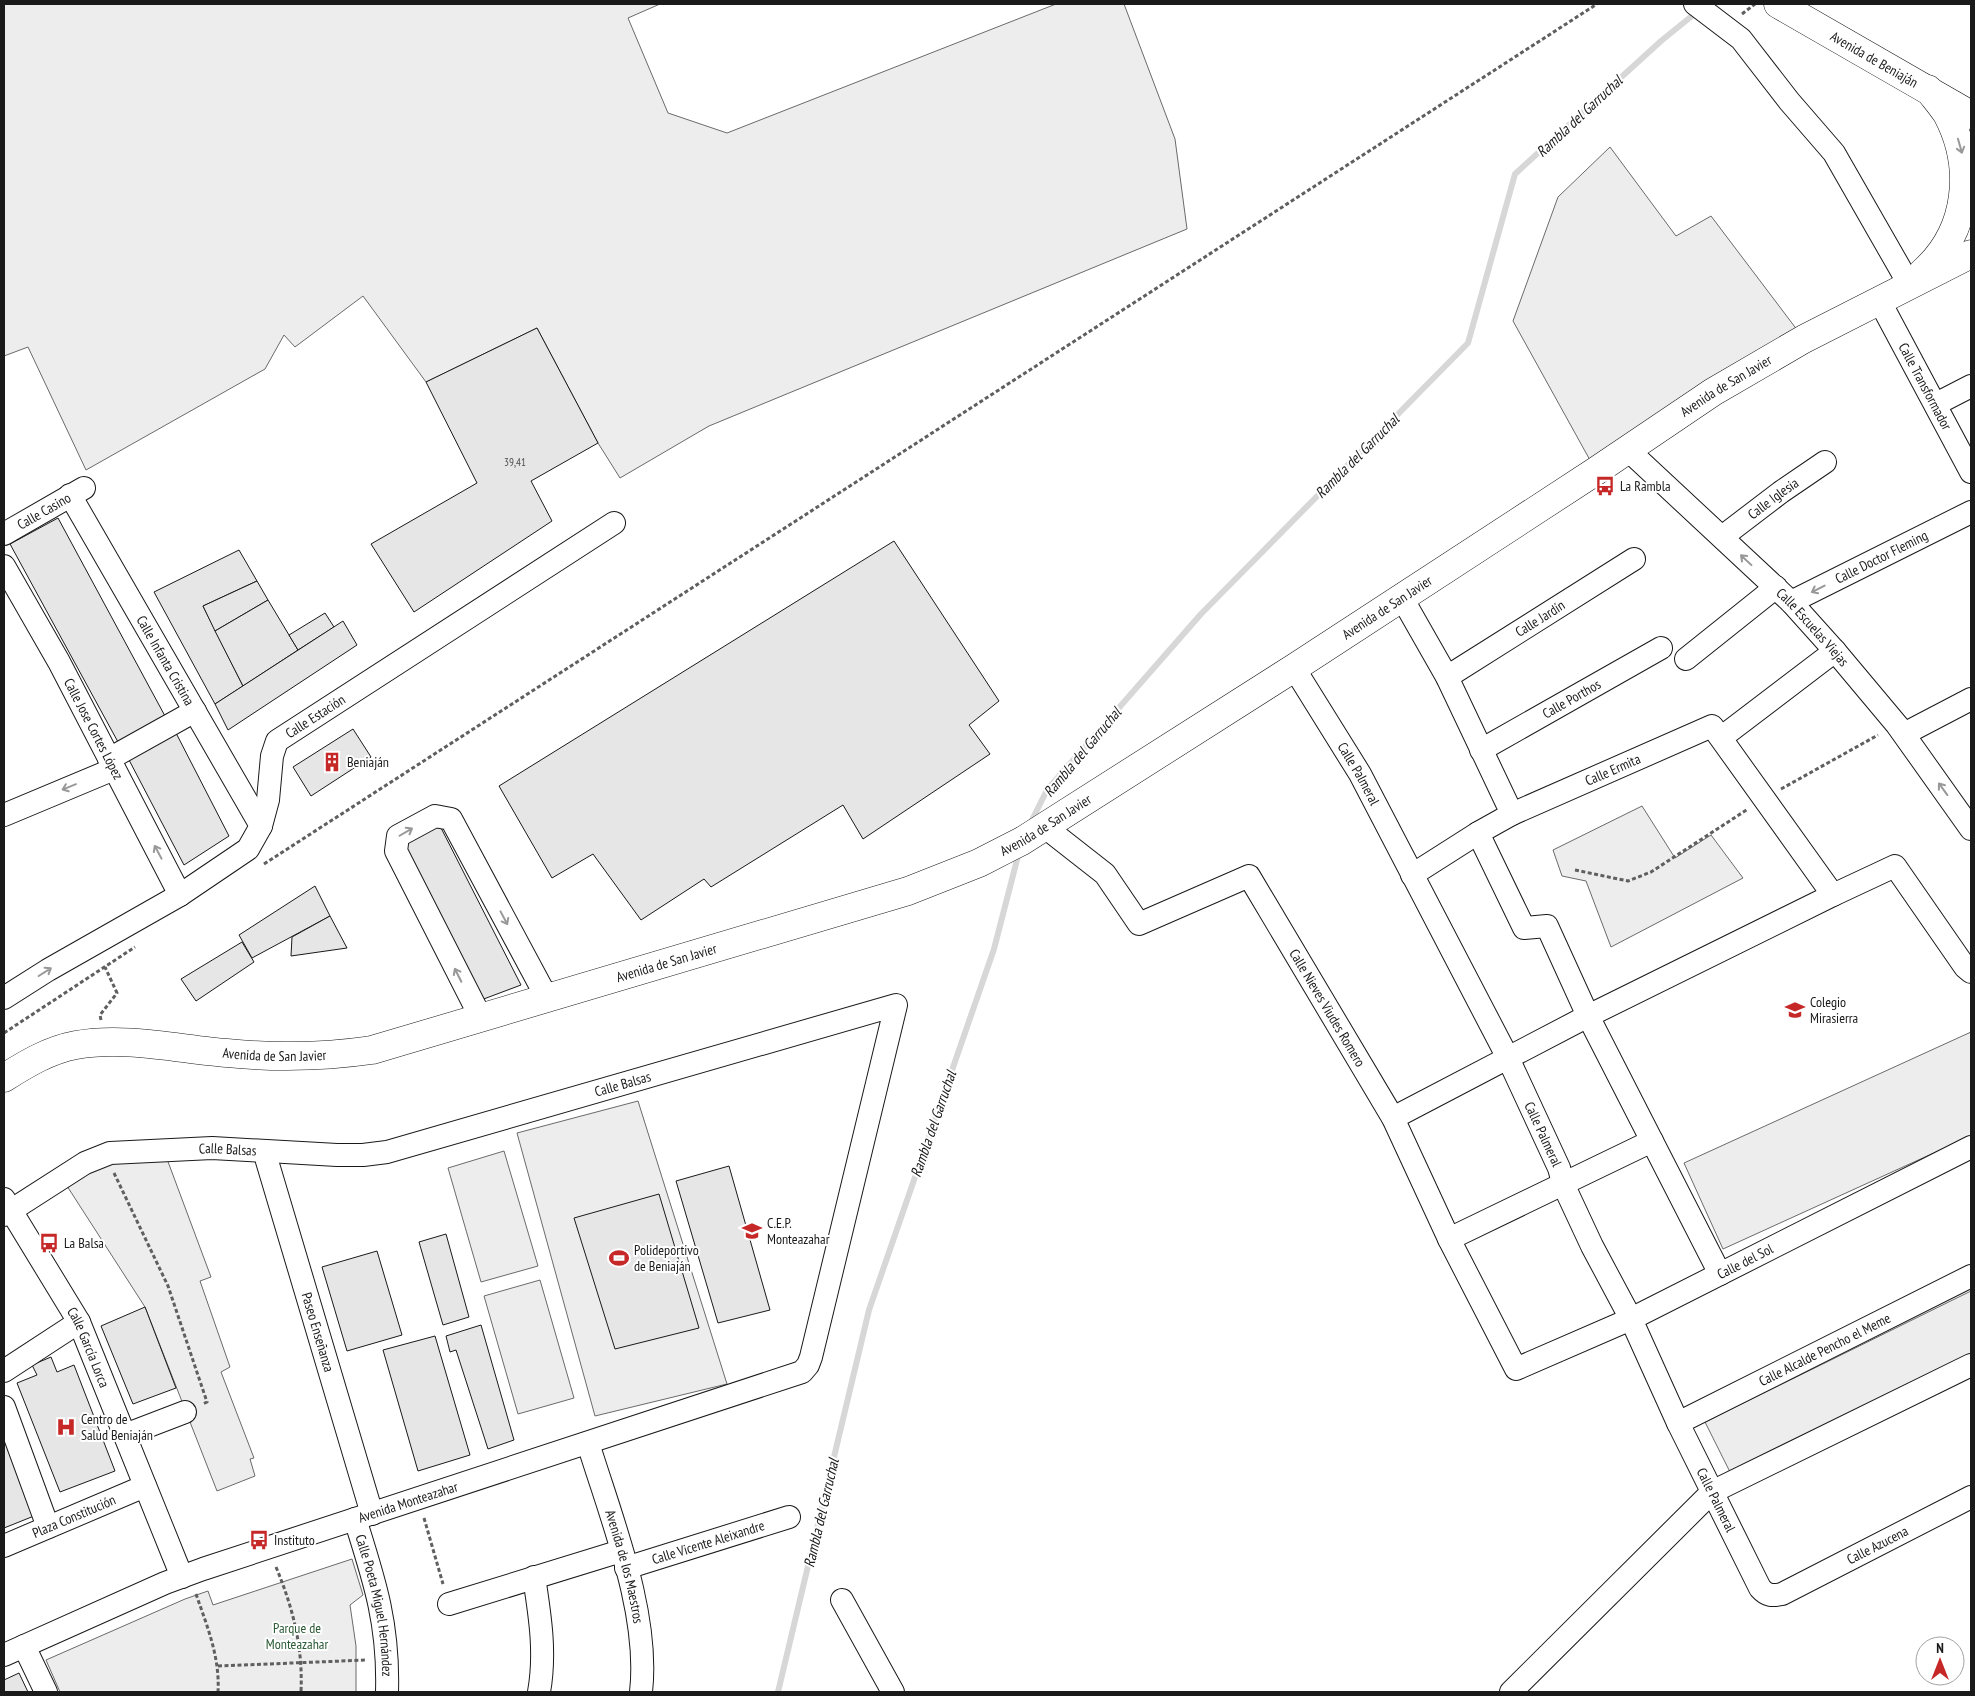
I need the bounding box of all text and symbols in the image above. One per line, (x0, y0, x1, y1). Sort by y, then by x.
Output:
street label: Avenida de Beniaján (1827, 27, 1921, 92)
water label: Rambla del Garruchal (1532, 70, 1627, 161)
one-way arrow (1956, 138, 1965, 154)
street label: Calle Transformador (1895, 340, 1956, 433)
street label: Avenida de San Javier (1677, 351, 1775, 421)
water label: Rambla del Garruchal (1311, 409, 1404, 502)
house number: 39,41 (504, 455, 526, 469)
street label: Calle Iglesia (1744, 474, 1802, 523)
bus stop icon: La Rambla (1594, 475, 1616, 497)
place label: La Rambla (1620, 477, 1671, 495)
street label: Calle Casino (14, 489, 74, 534)
street label: Calle Doctor Fleming (1832, 526, 1931, 588)
one-way arrow (1740, 554, 1753, 566)
street label: Avenida de San Javier (1339, 571, 1436, 643)
street label: Calle Escuelas Viejas (1773, 584, 1853, 670)
one-way arrow (1811, 585, 1826, 594)
street label: Calle Jardín (1512, 596, 1568, 641)
street label: Calle Infanta Cristina (132, 612, 198, 709)
street label: Calle Jose Cortes López (60, 675, 127, 783)
street label: Calle Porthos (1539, 675, 1604, 722)
street label: Calle Estación (282, 690, 349, 742)
water label: Rambla del Garruchal (1039, 702, 1126, 801)
street label: Calle Palmeral (1334, 739, 1384, 809)
street label: Calle Ermita (1582, 750, 1643, 790)
building icon: Beniaján (321, 751, 343, 773)
place label: Beniaján (347, 753, 389, 771)
one-way arrow (1938, 782, 1948, 796)
one-way arrow (62, 783, 77, 792)
street label: Avenida de San Javier (997, 790, 1095, 860)
one-way arrow (398, 826, 412, 836)
one-way arrow (153, 845, 162, 860)
one-way arrow (499, 911, 509, 926)
street label: Avenida de San Javier (614, 939, 719, 986)
street label: Calle Nieves Viudes Romero (1285, 946, 1369, 1070)
one-way arrow (37, 967, 51, 977)
one-way arrow (453, 967, 463, 982)
place label: Colegio Mirasierra (1810, 993, 1858, 1027)
school or university icon: Colegio Mirasierra (1784, 999, 1806, 1021)
street label: Avenida de San Javier (222, 1044, 327, 1065)
street label: Calle Balsas (592, 1067, 653, 1101)
water label: Rambla del Garruchal (906, 1067, 961, 1180)
street label: Calle Palmeral (1520, 1099, 1566, 1170)
street label: Calle Balsas (198, 1139, 257, 1159)
place label: C.E.P. Monteazahar (767, 1214, 830, 1248)
school or university icon: C.E.P. Monteazahar (741, 1220, 763, 1242)
bus stop icon: La Balsa (38, 1232, 60, 1254)
place label: La Balsa (64, 1234, 104, 1252)
street label: Calle del Sol (1714, 1239, 1777, 1283)
place label: Polideportivo de Beniaján (634, 1241, 699, 1275)
sports icon: Polideportivo de Beniaján (608, 1247, 630, 1269)
street label: Paseo Enseñanza (298, 1290, 338, 1374)
street label: Calle García Lorca (63, 1304, 114, 1390)
street label: Calle Alcalde Pencho el Meme (1756, 1309, 1894, 1390)
place label: Centro de Salud Beniaján (81, 1410, 153, 1444)
hospital icon: Centro de Salud Beniaján (55, 1416, 77, 1438)
water label: Rambla del Garruchal (799, 1455, 843, 1569)
street label: Calle Palmeral (1693, 1465, 1740, 1536)
street label: Avenida Monteazahar (356, 1477, 460, 1527)
street label: Plaza Constitución (30, 1491, 118, 1542)
street label: Avenida de los Maestros (601, 1507, 648, 1625)
street label: Calle Vicente Aleixandre (649, 1516, 767, 1568)
street label: Calle Azucena (1844, 1522, 1911, 1568)
bus stop icon: Instituto (248, 1529, 270, 1551)
place label: Instituto (274, 1531, 315, 1549)
street label: Calle Poeta Miguel Hernández (351, 1532, 396, 1677)
park label: Parque de Monteazahar (266, 1619, 328, 1653)
north arrow (1915, 1636, 1965, 1686)
text: N (1936, 1639, 1944, 1657)

